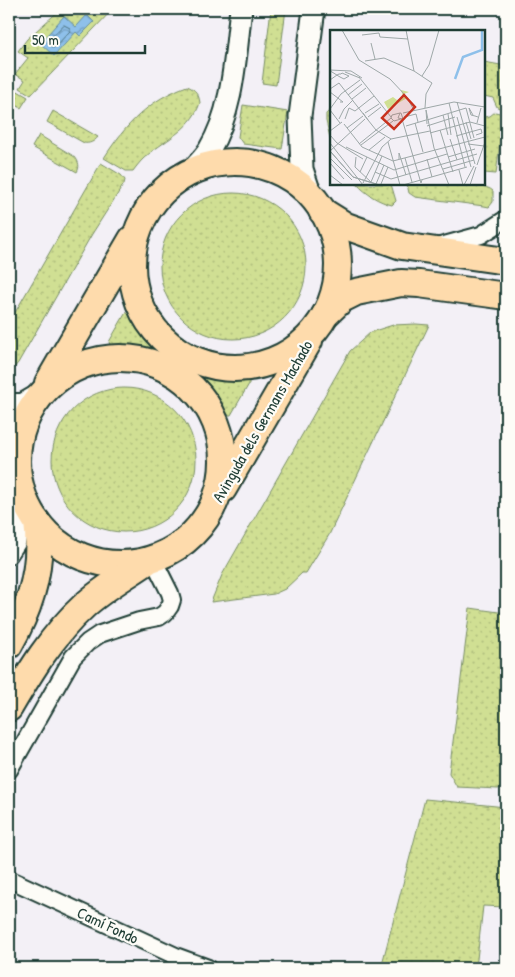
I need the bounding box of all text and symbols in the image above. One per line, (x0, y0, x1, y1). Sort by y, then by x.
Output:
scale bar (25, 22, 145, 54)
text: 50 m (32, 29, 59, 50)
inset map (330, 30, 485, 185)
street label: Avinguda dels Germans Machado (207, 336, 318, 506)
street label: Camí Fondo (74, 901, 143, 949)

